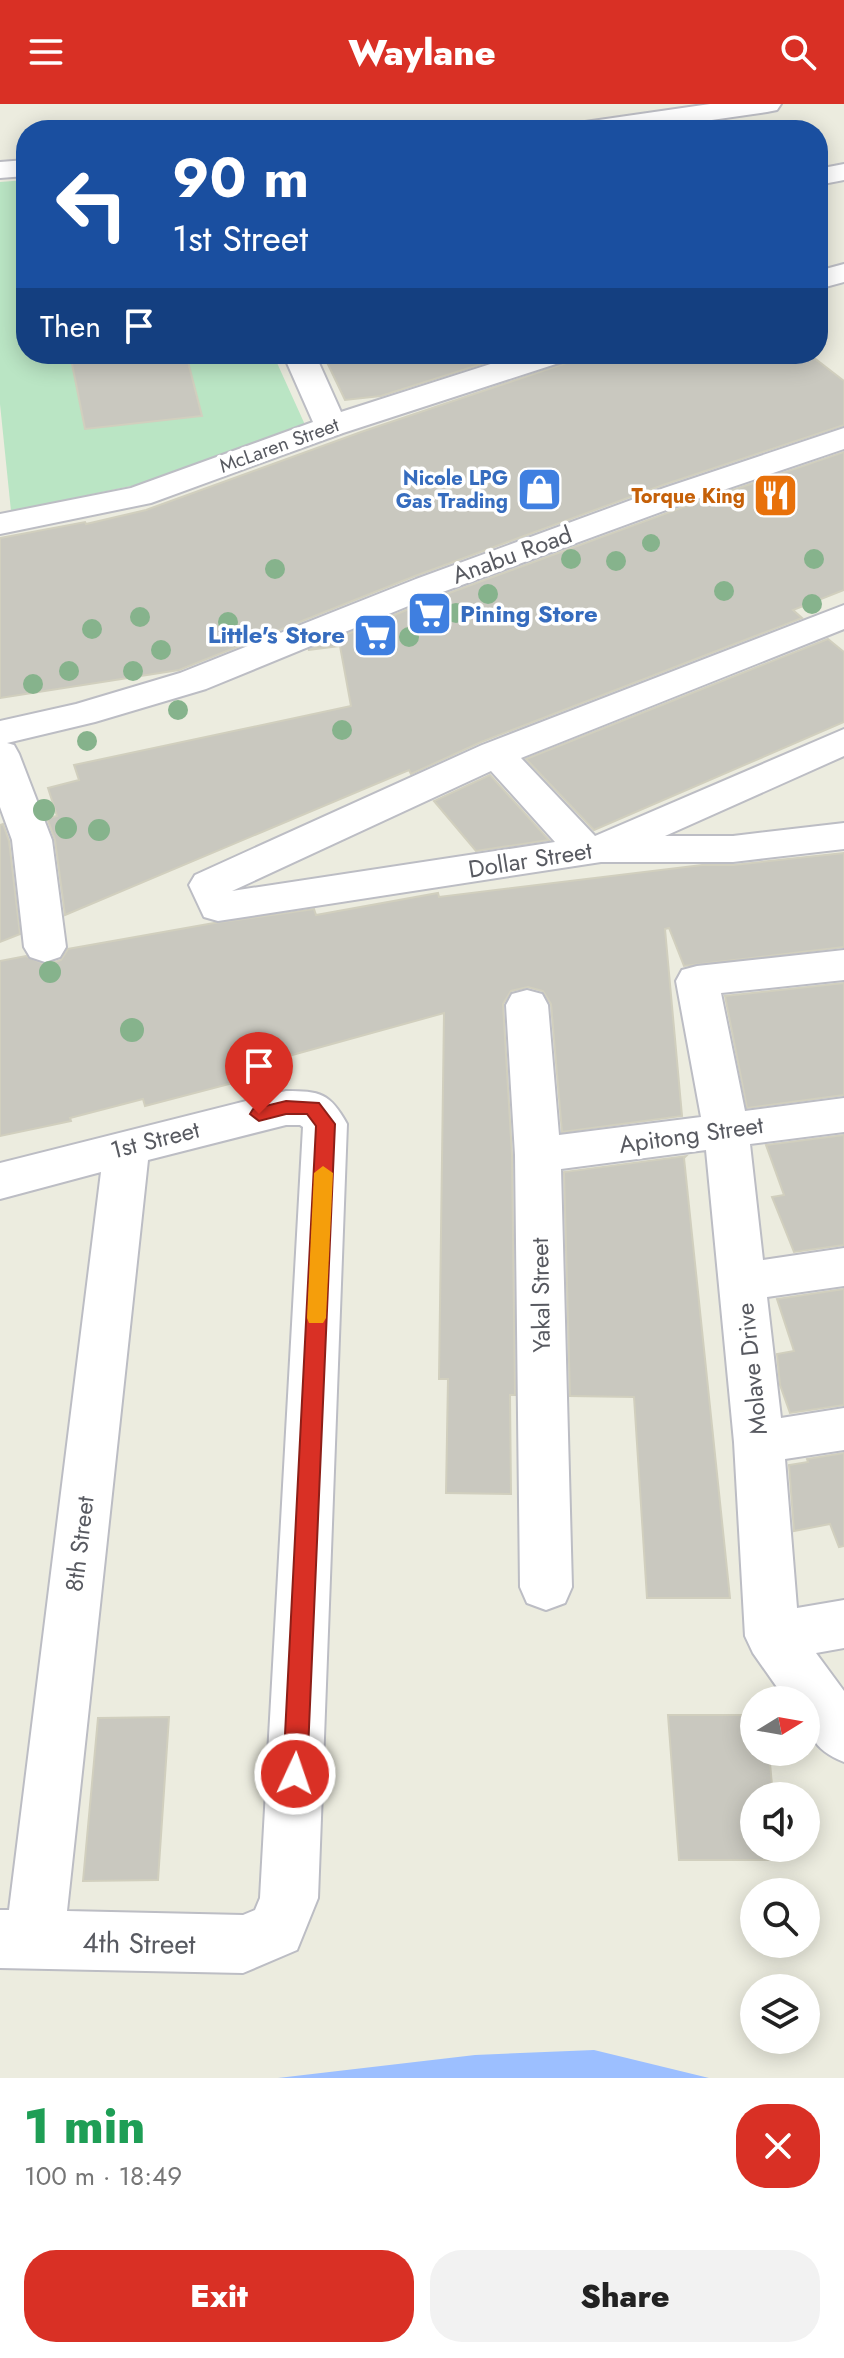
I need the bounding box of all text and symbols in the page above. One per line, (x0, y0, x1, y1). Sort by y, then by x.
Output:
text: Waylane (348, 26, 496, 78)
icon: menu (24, 30, 68, 74)
icon: search (776, 30, 820, 74)
text: 90 m (172, 137, 309, 218)
icon: left (40, 152, 144, 256)
text: 1st Street (172, 212, 308, 264)
icon: arrive (117, 304, 161, 348)
text: Then (40, 305, 101, 348)
street label: McLaren Street (215, 410, 343, 481)
place label: Nicole LPG Gas Trading (396, 464, 508, 516)
shop icon: Nicole LPG Gas Trading (515, 465, 563, 513)
restaurant icon: Torque King (752, 472, 800, 520)
place label: Torque King (632, 482, 745, 511)
street label: Anabu Road (447, 517, 577, 592)
supermarket icon: Pining Store (405, 590, 453, 638)
place label: Pining Store (460, 596, 598, 631)
supermarket icon: Little's Store (352, 611, 400, 659)
place label: Little's Store (208, 617, 345, 652)
street label: Dollar Street (466, 832, 594, 887)
pin (225, 1032, 293, 1114)
icon: arrive (237, 1044, 281, 1088)
street label: Apitong Street (617, 1107, 766, 1162)
street label: 1st Street (107, 1112, 203, 1167)
street label: Yakal Street (522, 1237, 559, 1353)
street label: Molave Drive (727, 1301, 776, 1437)
street label: 8th Street (56, 1494, 103, 1594)
north arrow (740, 1686, 820, 1766)
map controls (740, 1686, 820, 2054)
position arrow (253, 1732, 337, 1816)
button: sound (740, 1782, 820, 1862)
button: search (740, 1878, 820, 1958)
street label: 4th Street (82, 1922, 196, 1965)
button: layers (740, 1974, 820, 2054)
text: 1 min (24, 2092, 145, 2161)
button: close (736, 2104, 820, 2188)
text: 100 m · 18:49 (24, 2157, 182, 2195)
button: Exit (24, 2250, 414, 2342)
button: Share (430, 2250, 820, 2342)

